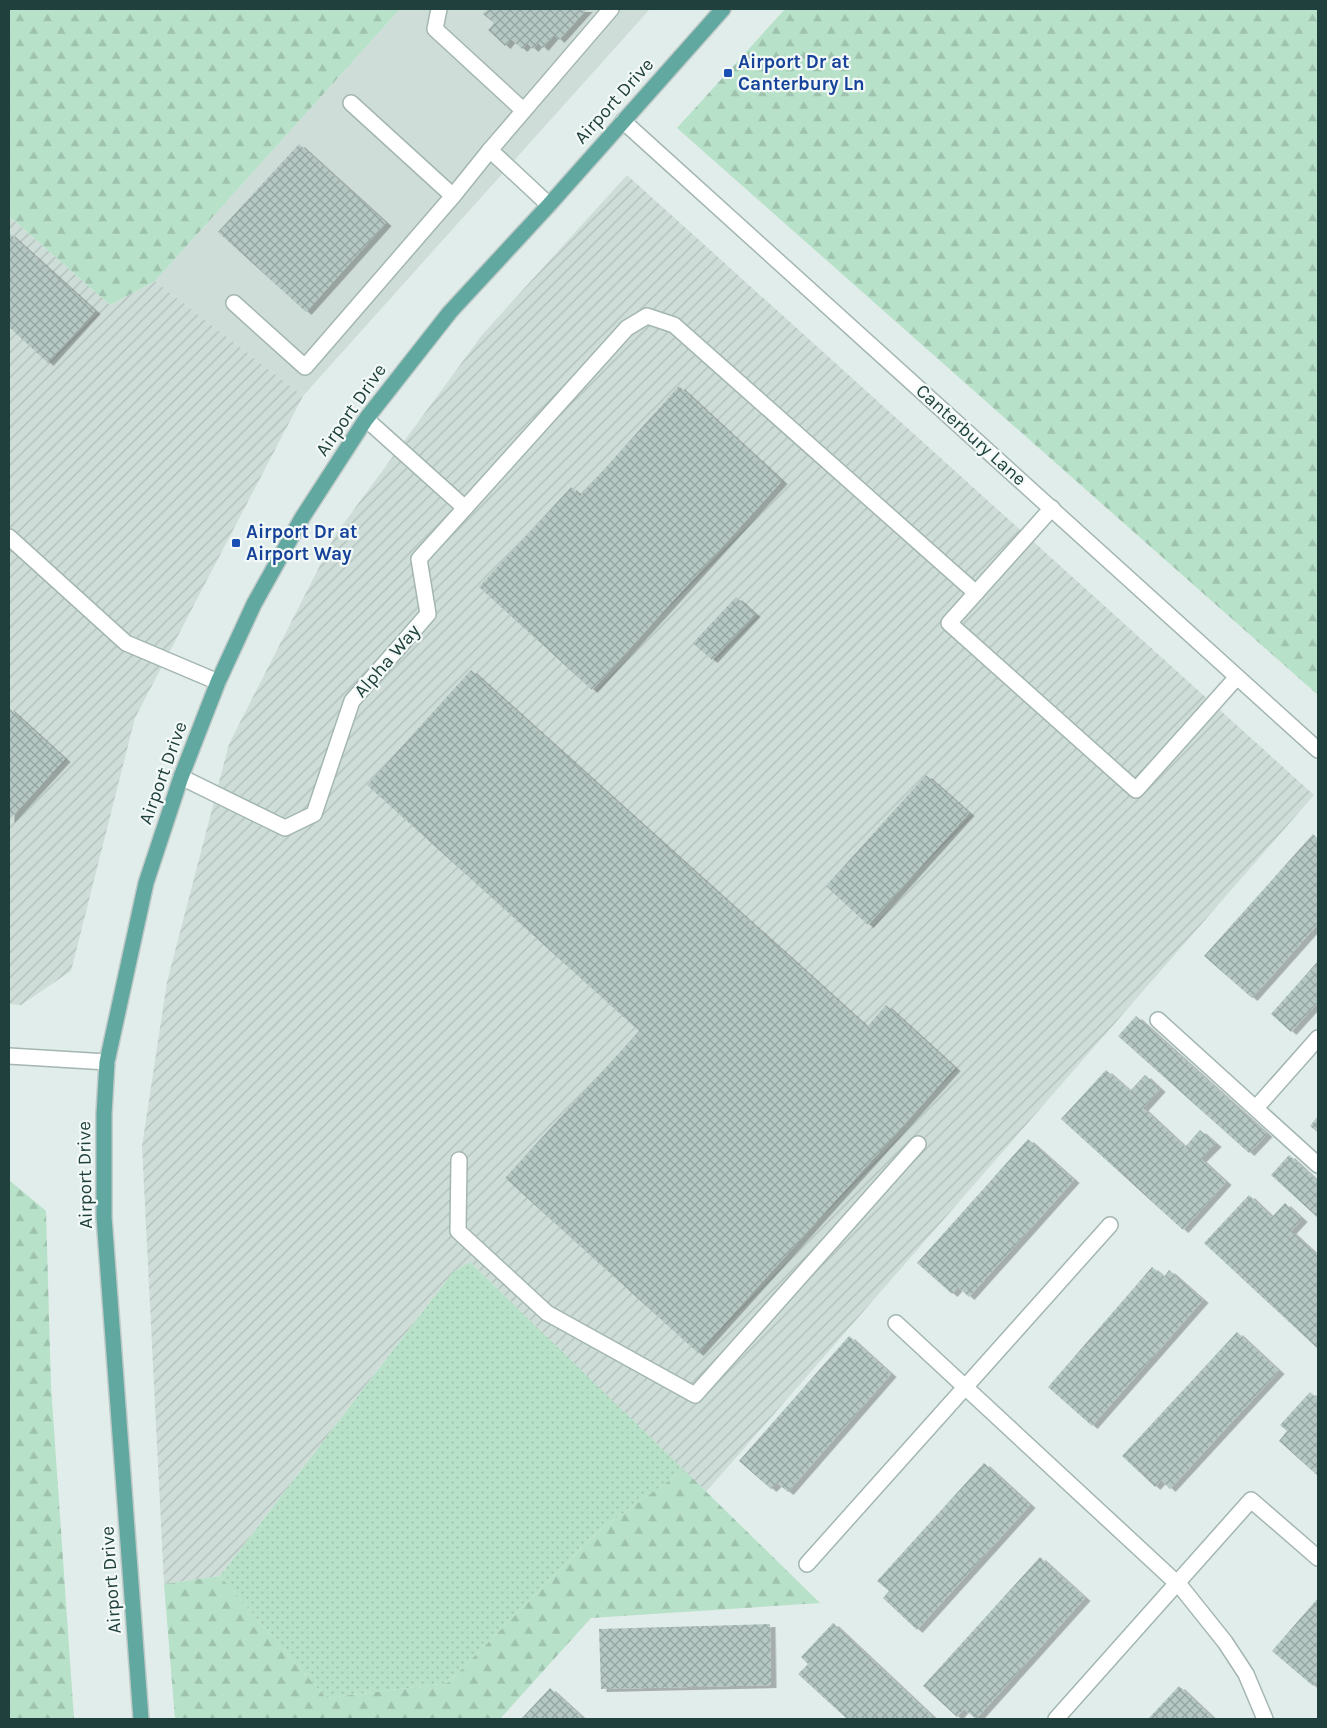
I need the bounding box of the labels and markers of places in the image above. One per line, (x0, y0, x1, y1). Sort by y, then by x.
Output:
place label: Airport Dr at Canterbury Ln (738, 51, 865, 95)
marker: Airport Dr at Canterbury Ln (722, 67, 734, 79)
place label: Airport Dr at Airport Way (246, 521, 358, 565)
marker: Airport Dr at Airport Way (230, 537, 242, 549)

